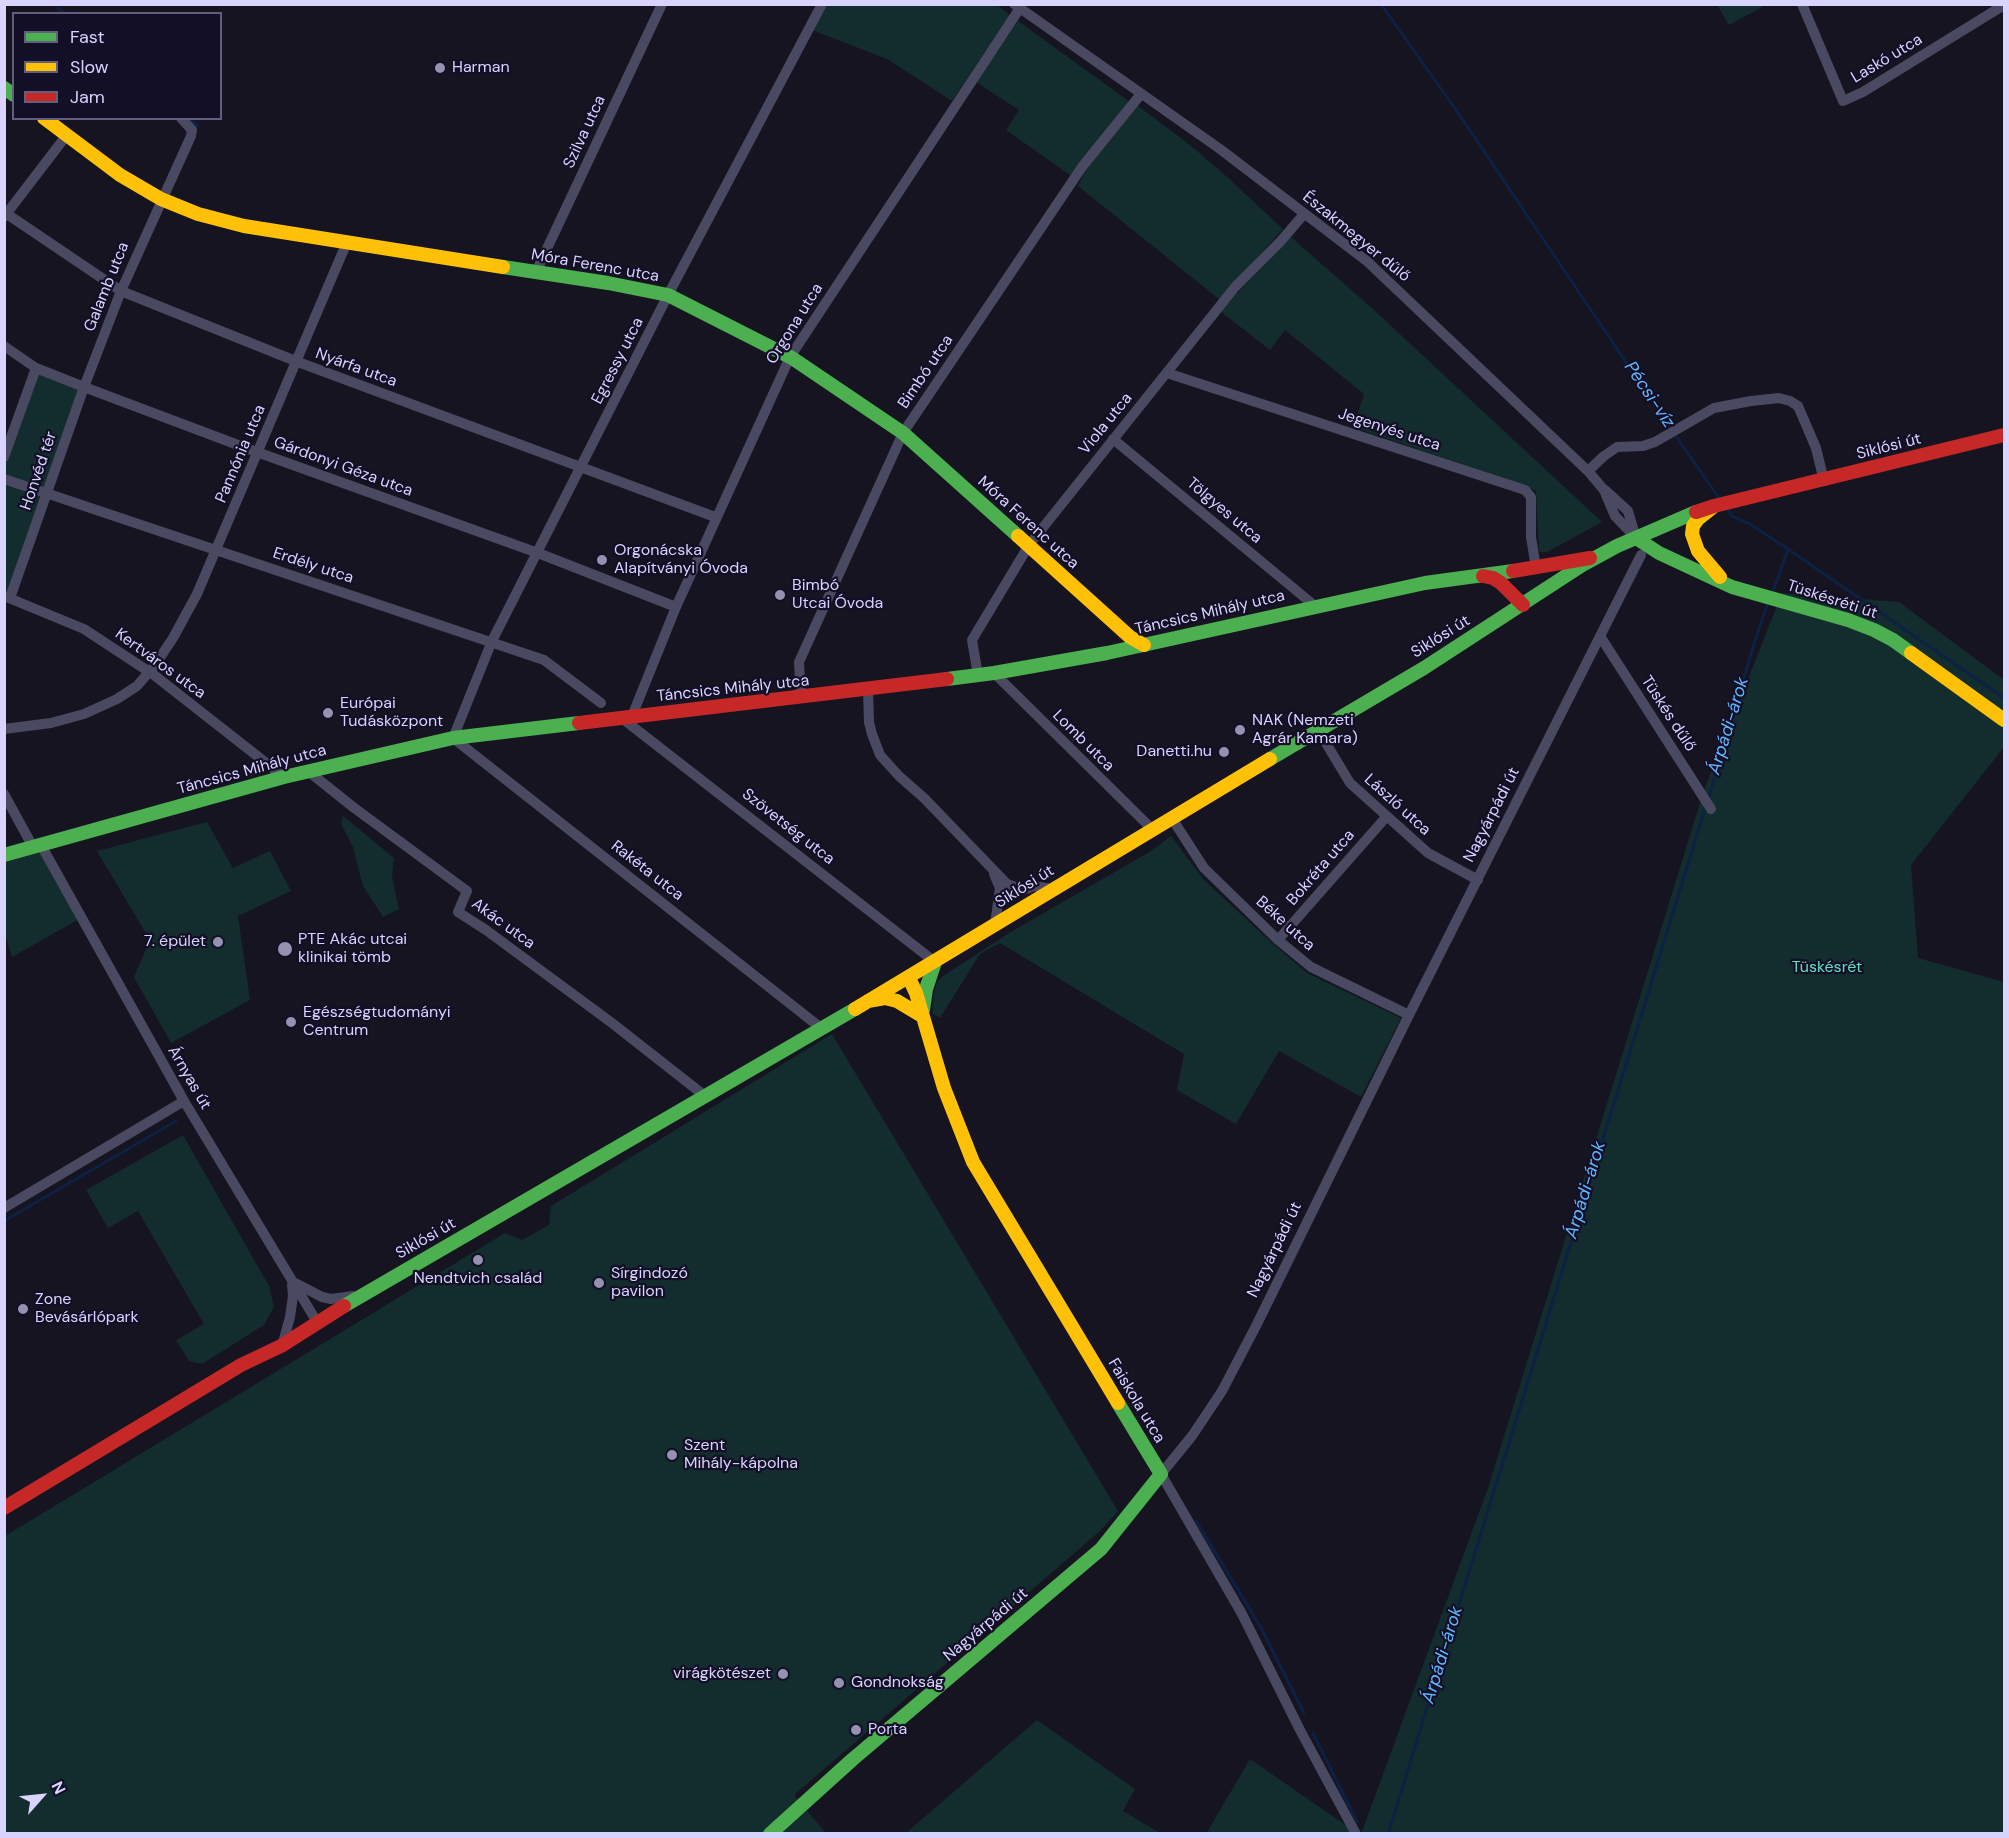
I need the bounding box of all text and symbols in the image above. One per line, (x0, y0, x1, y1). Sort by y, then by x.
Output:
legend (12, 12, 222, 120)
text: Fast (70, 25, 105, 49)
street label: Laskó utca (1848, 30, 1926, 88)
text: Slow (70, 55, 109, 79)
place label: Harman (452, 58, 510, 78)
marker: Harman (433, 61, 447, 75)
text: Jam (70, 85, 105, 109)
street label: Szilva utca (560, 93, 610, 171)
street label: Északmegyer dűlő (1298, 188, 1414, 286)
street label: Galamb utca (80, 239, 134, 335)
street label: Móra Ferenc utca (530, 245, 660, 287)
street label: Orgona utca (763, 280, 827, 368)
street label: Egressy utca (588, 314, 648, 408)
street label: Bimbó utca (894, 332, 958, 412)
street label: Nyárfa utca (313, 344, 399, 392)
water label: Pécsi-víz (1619, 358, 1679, 432)
street label: Viola utca (1075, 389, 1137, 459)
street label: Pannónia utca (212, 402, 270, 506)
street label: Jegenyés utca (1335, 404, 1443, 456)
street label: Honvéd tér (17, 429, 61, 513)
street label: Siklósi út (1855, 430, 1923, 464)
street label: Gárdonyi Géza utca (271, 433, 415, 501)
street label: Móra Ferenc utca (973, 473, 1083, 573)
street label: Tölgyes utca (1183, 474, 1265, 548)
place label: Orgonácska Alapítványi Óvoda (614, 541, 748, 579)
street label: Erdély utca (270, 544, 356, 588)
marker: Orgonácska Alapítványi Óvoda (595, 553, 609, 567)
place label: Bimbó Utcai Óvoda (792, 576, 883, 614)
street label: Tüskésréti út (1784, 576, 1880, 624)
street label: Táncsics Mihály utca (1133, 586, 1287, 640)
marker: Bimbó Utcai Óvoda (773, 588, 787, 602)
street label: Siklósi út (1408, 611, 1474, 663)
street label: Kertváros utca (111, 625, 209, 703)
street label: Táncsics Mihály utca (656, 671, 810, 707)
street label: Tüskés dűlő (1636, 673, 1700, 755)
water label: Árpádi-árok (1704, 675, 1754, 777)
place label: Európai Tudásközpont (340, 694, 443, 732)
marker: Európai Tudásközpont (321, 706, 335, 720)
street label: Lomb utca (1048, 706, 1118, 776)
place label: NAK (Nemzeti Agrár Kamara) (1252, 711, 1358, 749)
marker: NAK (Nemzeti Agrár Kamara) (1233, 723, 1247, 737)
street label: Táncsics Mihály utca (176, 741, 328, 799)
place label: Danetti.hu (1136, 742, 1212, 762)
marker: Danetti.hu (1217, 745, 1231, 759)
street label: Nagyárpádi út (1460, 764, 1524, 866)
street label: László utca (1360, 770, 1434, 840)
street label: Szövetség utca (738, 785, 838, 869)
street label: Bokréta utca (1283, 826, 1359, 910)
street label: Rakéta utca (607, 837, 687, 905)
street label: Siklósi út (992, 861, 1058, 913)
street label: Béke utca (1252, 893, 1318, 955)
street label: Akác utca (468, 895, 538, 953)
place label: PTE Akác utcai klinikai tömb (298, 930, 407, 968)
place label: 7. épület (144, 932, 206, 952)
marker: 7. épület (211, 935, 225, 949)
marker: PTE Akác utcai klinikai tömb (276, 940, 294, 958)
park label: Tüskésrét (1792, 958, 1862, 978)
place label: Egészségtudományi Centrum (303, 1003, 451, 1041)
marker: Egészségtudományi Centrum (284, 1015, 298, 1029)
street label: Árnyas út (163, 1043, 215, 1113)
water label: Árpádi-árok (1561, 1139, 1611, 1241)
street label: Nagyárpádi út (1244, 1199, 1306, 1301)
street label: Siklósi út (393, 1214, 459, 1264)
marker: Nendtvich család (471, 1253, 485, 1267)
place label: Sírgindozó pavilon (611, 1264, 688, 1302)
place label: Nendtvich család (414, 1269, 542, 1289)
marker: Sírgindozó pavilon (592, 1276, 606, 1290)
place label: Zone Bevásárlópark (35, 1290, 139, 1328)
marker: Zone Bevásárlópark (16, 1302, 30, 1316)
street label: Faiskola utca (1103, 1355, 1169, 1447)
place label: Szent Mihály-kápolna (684, 1436, 798, 1474)
marker: Szent Mihály-kápolna (665, 1448, 679, 1462)
street label: Nagyárpádi út (940, 1584, 1032, 1666)
water label: Árpádi-árok (1418, 1604, 1468, 1706)
place label: virágkötészet (673, 1664, 771, 1684)
marker: virágkötészet (776, 1667, 790, 1681)
place label: Gondnokság (851, 1673, 944, 1693)
marker: Gondnokság (832, 1676, 846, 1690)
place label: Porta (868, 1720, 907, 1740)
marker: Porta (849, 1723, 863, 1737)
north arrow (12, 1766, 72, 1826)
text: N (46, 1778, 70, 1798)

